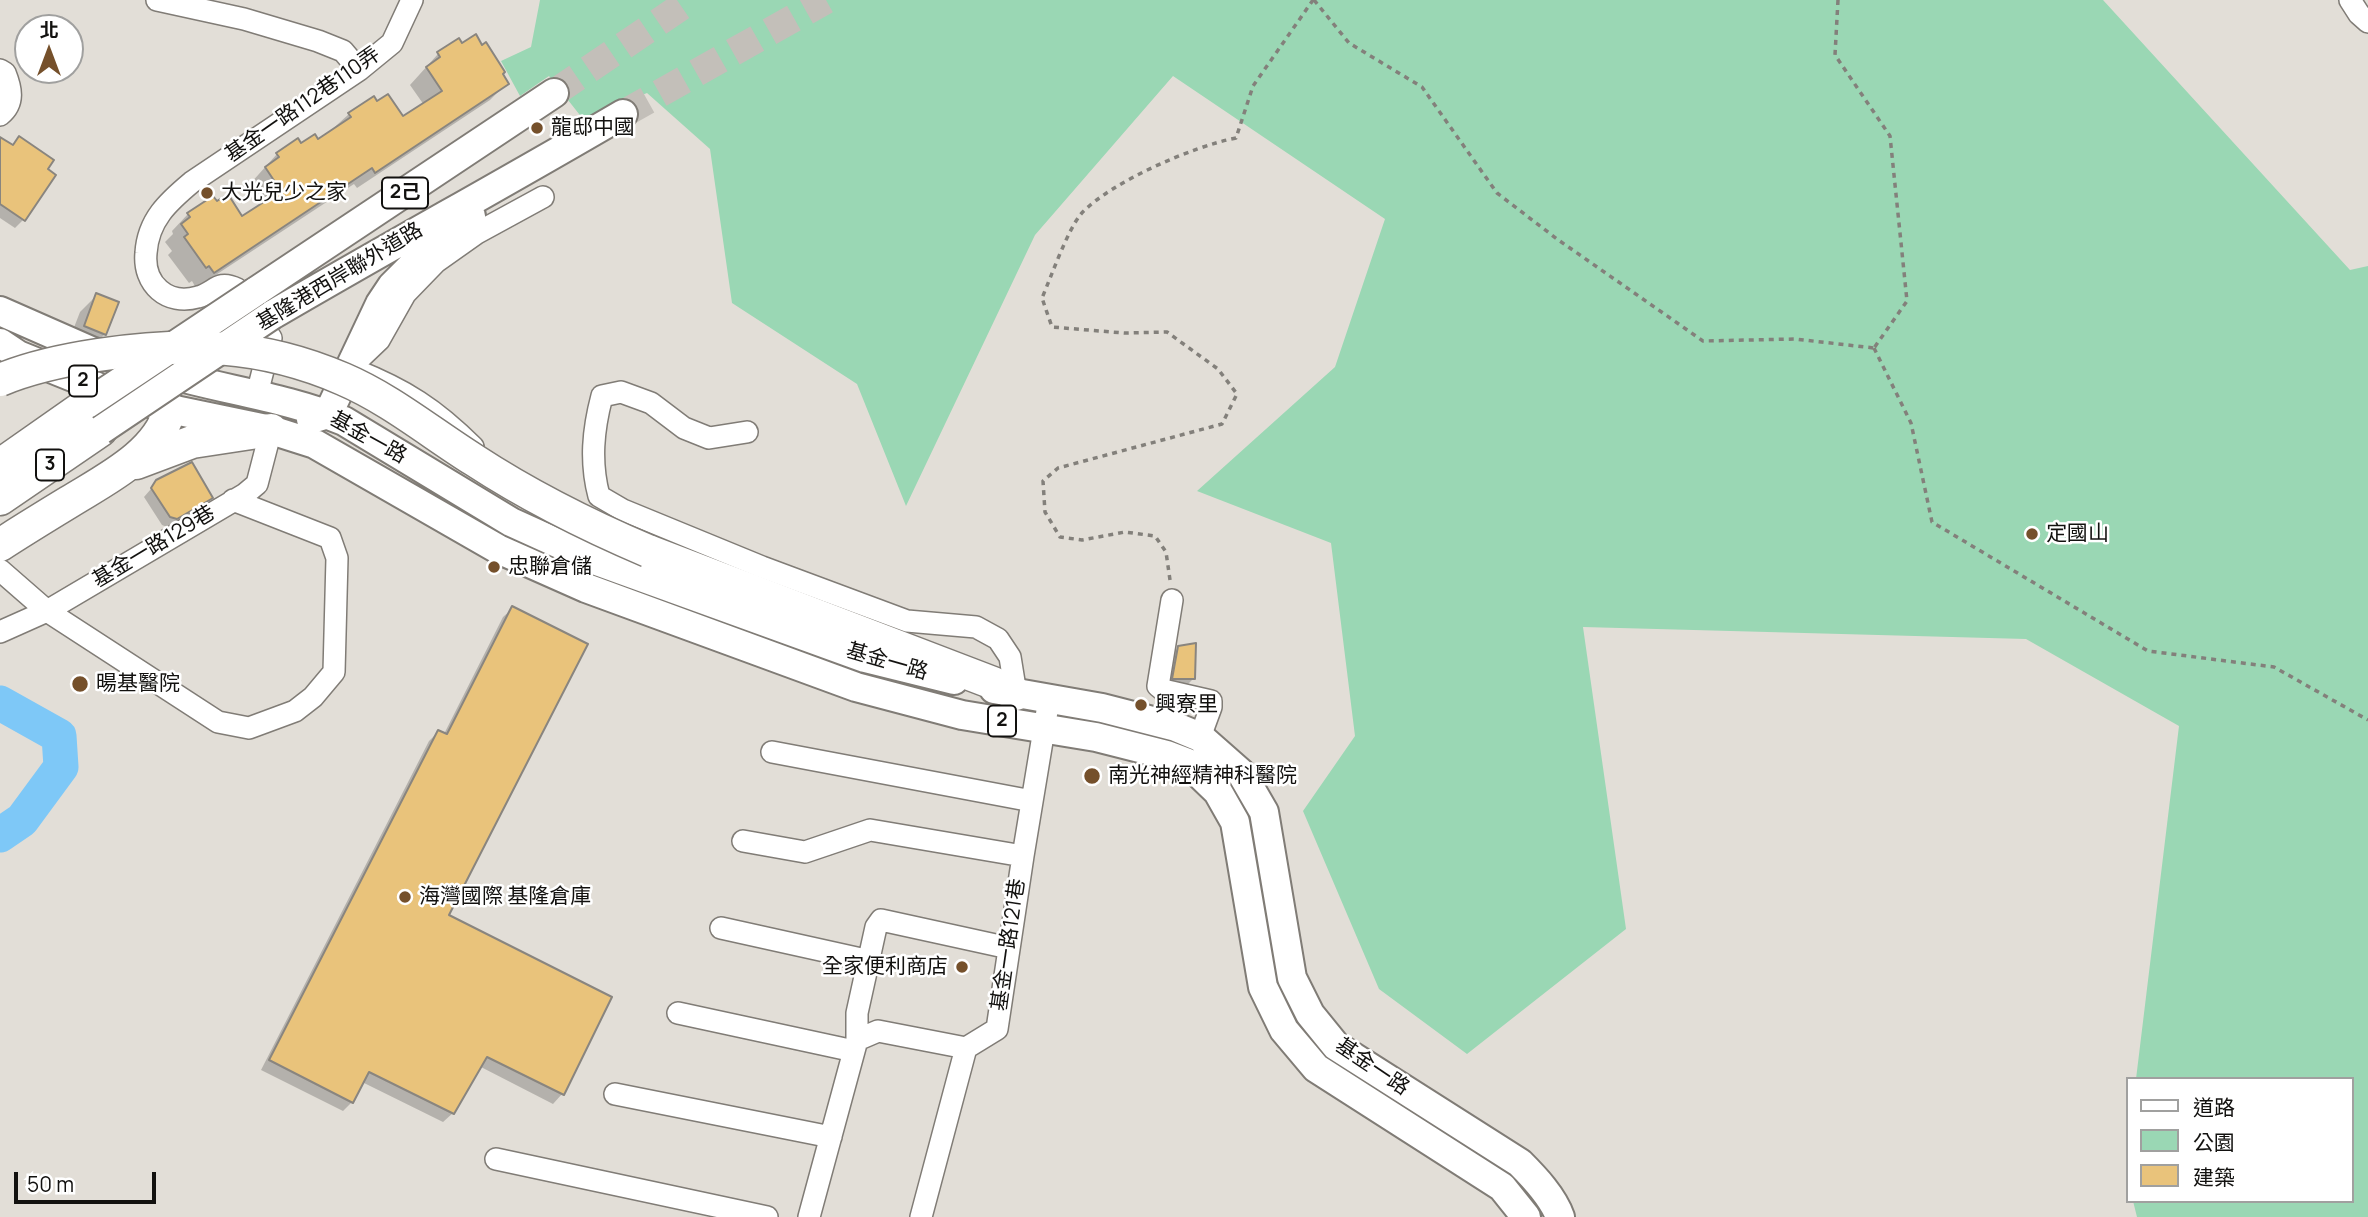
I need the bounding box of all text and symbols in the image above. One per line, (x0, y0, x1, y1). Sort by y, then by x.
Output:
north arrow (14, 14, 84, 84)
text: 北 (39, 17, 59, 43)
street label: 基金一路112巷110弄 (221, 42, 385, 168)
place label: 龍邸中國 (551, 115, 635, 141)
marker: 龍邸中國 (529, 120, 545, 136)
road number: 2己 (382, 178, 428, 209)
place label: 大光兒少之家 (221, 180, 347, 206)
marker: 大光兒少之家 (199, 185, 215, 201)
street label: 基隆港西岸聯外道路 (253, 218, 427, 336)
road number: 2 (69, 366, 97, 396)
street label: 基金一路 (325, 407, 411, 469)
road number: 3 (36, 450, 64, 480)
street label: 基金一路129巷 (88, 501, 220, 593)
place label: 定國山 (2046, 521, 2109, 547)
marker: 定國山 (2024, 526, 2040, 542)
place label: 忠聯倉儲 (508, 554, 592, 580)
marker: 忠聯倉儲 (486, 559, 502, 575)
street label: 基金一路 (843, 638, 931, 686)
place label: 暘基醫院 (96, 671, 180, 697)
marker: 暘基醫院 (70, 674, 90, 694)
place label: 興寮里 (1155, 692, 1218, 718)
marker: 興寮里 (1133, 697, 1149, 713)
road number: 2 (988, 706, 1016, 736)
place label: 南光神經精神科醫院 (1108, 763, 1297, 789)
marker: 南光神經精神科醫院 (1082, 766, 1102, 786)
street label: 基金一路121巷 (987, 877, 1031, 1013)
place label: 海灣國際 基隆倉庫 (419, 884, 591, 910)
marker: 海灣國際 基隆倉庫 (397, 889, 413, 905)
place label: 全家便利商店 (822, 954, 948, 980)
marker: 全家便利商店 (954, 959, 970, 975)
street label: 基金一路 (1330, 1033, 1414, 1101)
legend (2126, 1077, 2354, 1203)
text: 道路 (2193, 1093, 2235, 1121)
text: 公園 (2193, 1128, 2235, 1156)
scale bar (18, 1158, 159, 1202)
text: 建築 (2193, 1163, 2235, 1191)
text: 50 m (27, 1170, 74, 1198)

